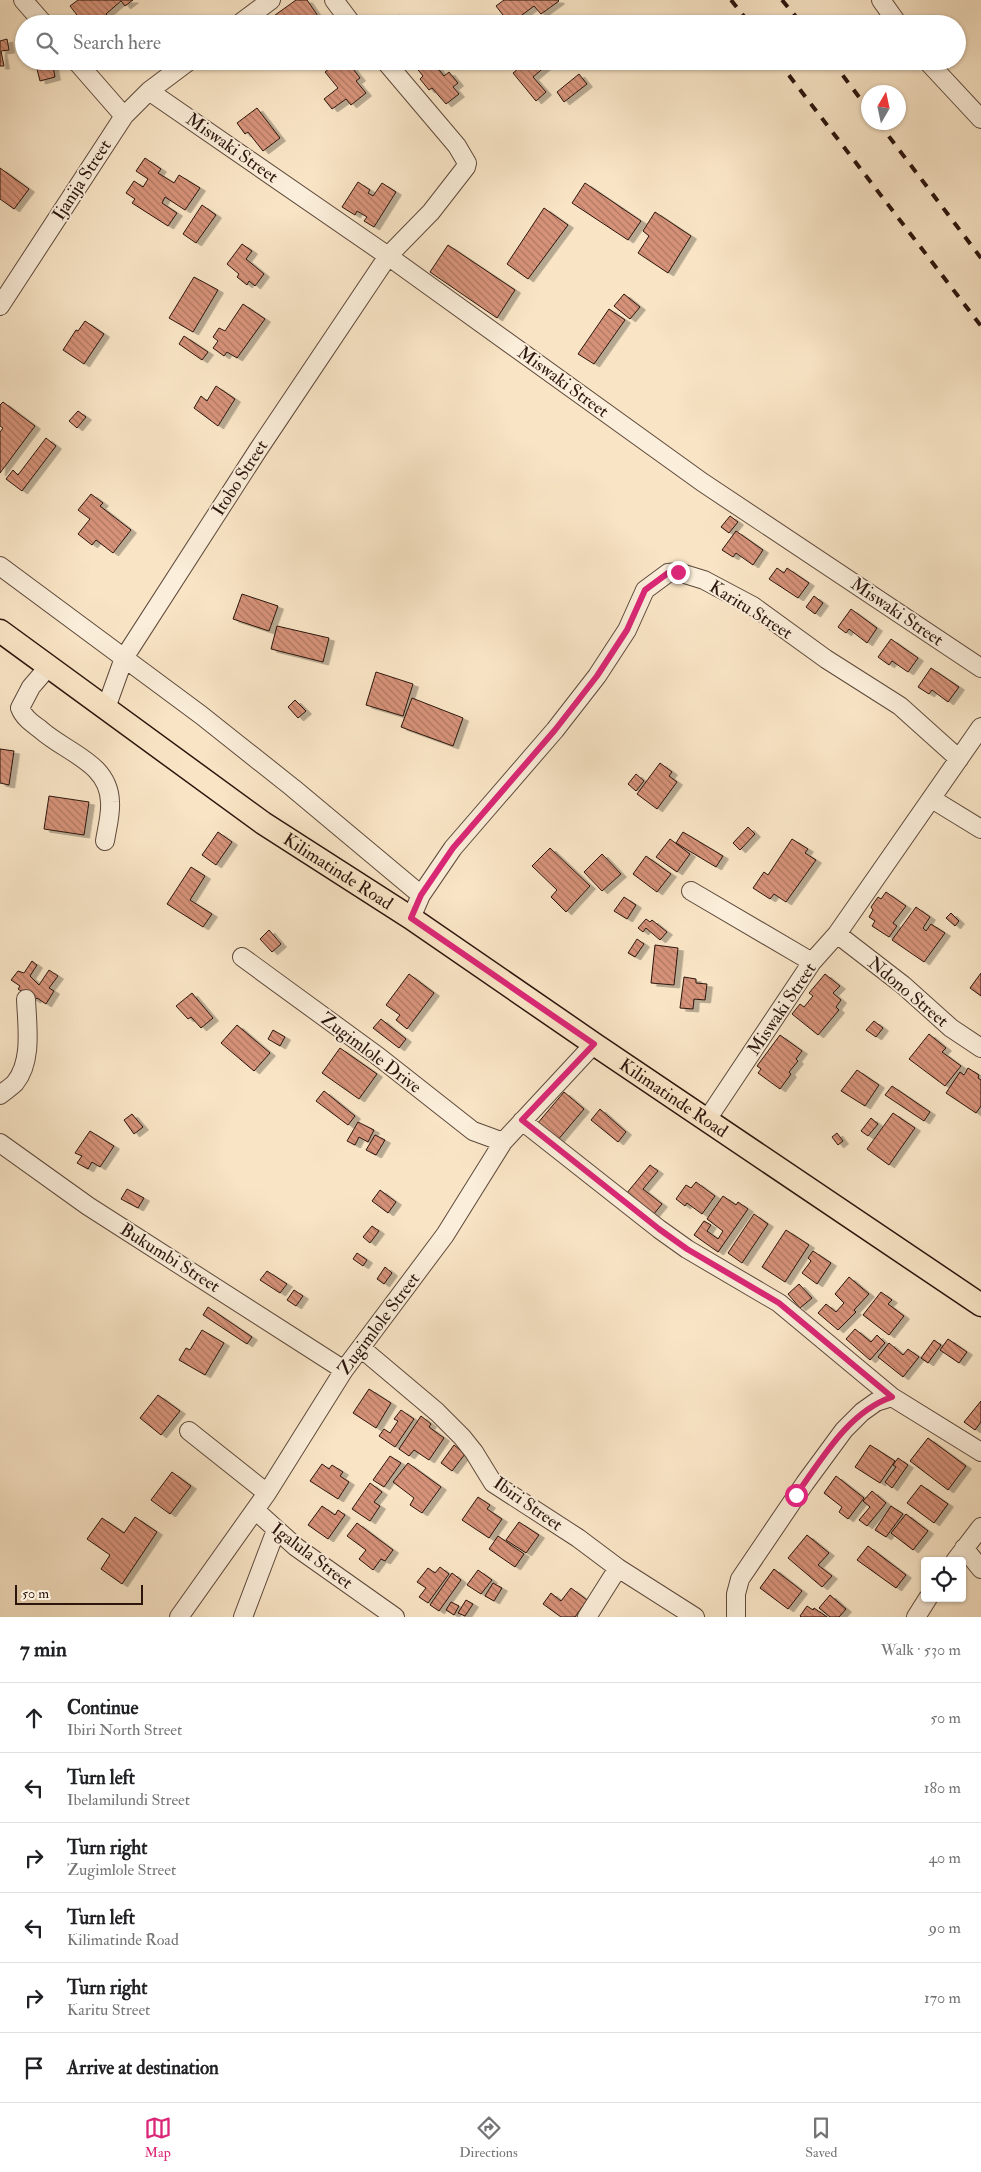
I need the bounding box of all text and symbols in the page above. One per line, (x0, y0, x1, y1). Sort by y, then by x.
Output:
search box (15, 15, 966, 70)
icon: search (33, 29, 61, 57)
text: Search here (73, 31, 161, 55)
north arrow (861, 85, 906, 130)
street label: Miswaki Street (181, 108, 283, 188)
street label: Ijanija Street (47, 135, 117, 225)
street label: Miswaki Street (513, 341, 613, 423)
street label: Itobo Street (207, 435, 273, 520)
route end (667, 561, 690, 584)
street label: Miswaki Street (846, 572, 948, 652)
street label: Karitu Street (705, 575, 797, 645)
street label: Kilimatinde Road (279, 828, 398, 915)
street label: Ndono Street (863, 952, 953, 1033)
street label: Miswaki Street (742, 958, 822, 1060)
street label: Zugimlole Drive (316, 1008, 426, 1099)
street label: Kilimatinde Road (615, 1053, 733, 1143)
street label: Bukumbi Street (116, 1218, 224, 1298)
street label: Zugimlole Street (333, 1268, 425, 1380)
street label: Ibiri Street (489, 1472, 567, 1536)
route start (785, 1484, 808, 1507)
street label: Igalula Street (267, 1518, 358, 1594)
map controls (921, 1557, 966, 1602)
button: locate (921, 1557, 966, 1602)
scale bar (15, 1582, 142, 1605)
text: 50 m (22, 1585, 49, 1602)
text: 7 min (20, 1636, 67, 1663)
text: Walk · 530 m (881, 1640, 961, 1660)
text: Continue (67, 1696, 138, 1720)
icon: ahead (20, 1704, 48, 1732)
text: 50 m (930, 1708, 961, 1728)
text: Ibiri North Street (67, 1720, 182, 1740)
text: Turn left (67, 1766, 135, 1790)
icon: left (20, 1774, 48, 1802)
text: 180 m (924, 1778, 961, 1798)
text: Ibelamilundi Street (67, 1790, 190, 1810)
text: Turn right (67, 1836, 147, 1860)
icon: right (20, 1844, 48, 1872)
text: 40 m (928, 1848, 961, 1868)
text: Zugimlole Street (67, 1860, 176, 1880)
text: Turn left (67, 1906, 135, 1930)
icon: left (20, 1914, 48, 1942)
text: 90 m (929, 1918, 961, 1938)
text: Kilimatinde Road (67, 1930, 179, 1950)
text: Turn right (67, 1976, 147, 2000)
icon: right (20, 1984, 48, 2012)
text: 170 m (924, 1988, 961, 2008)
text: Karitu Street (67, 2000, 150, 2020)
icon: arrive (20, 2054, 48, 2082)
text: Arrive at destination (67, 2056, 219, 2080)
tab: Map (144, 2114, 172, 2161)
tab: Directions (459, 2114, 518, 2161)
tab: Saved (805, 2114, 837, 2161)

